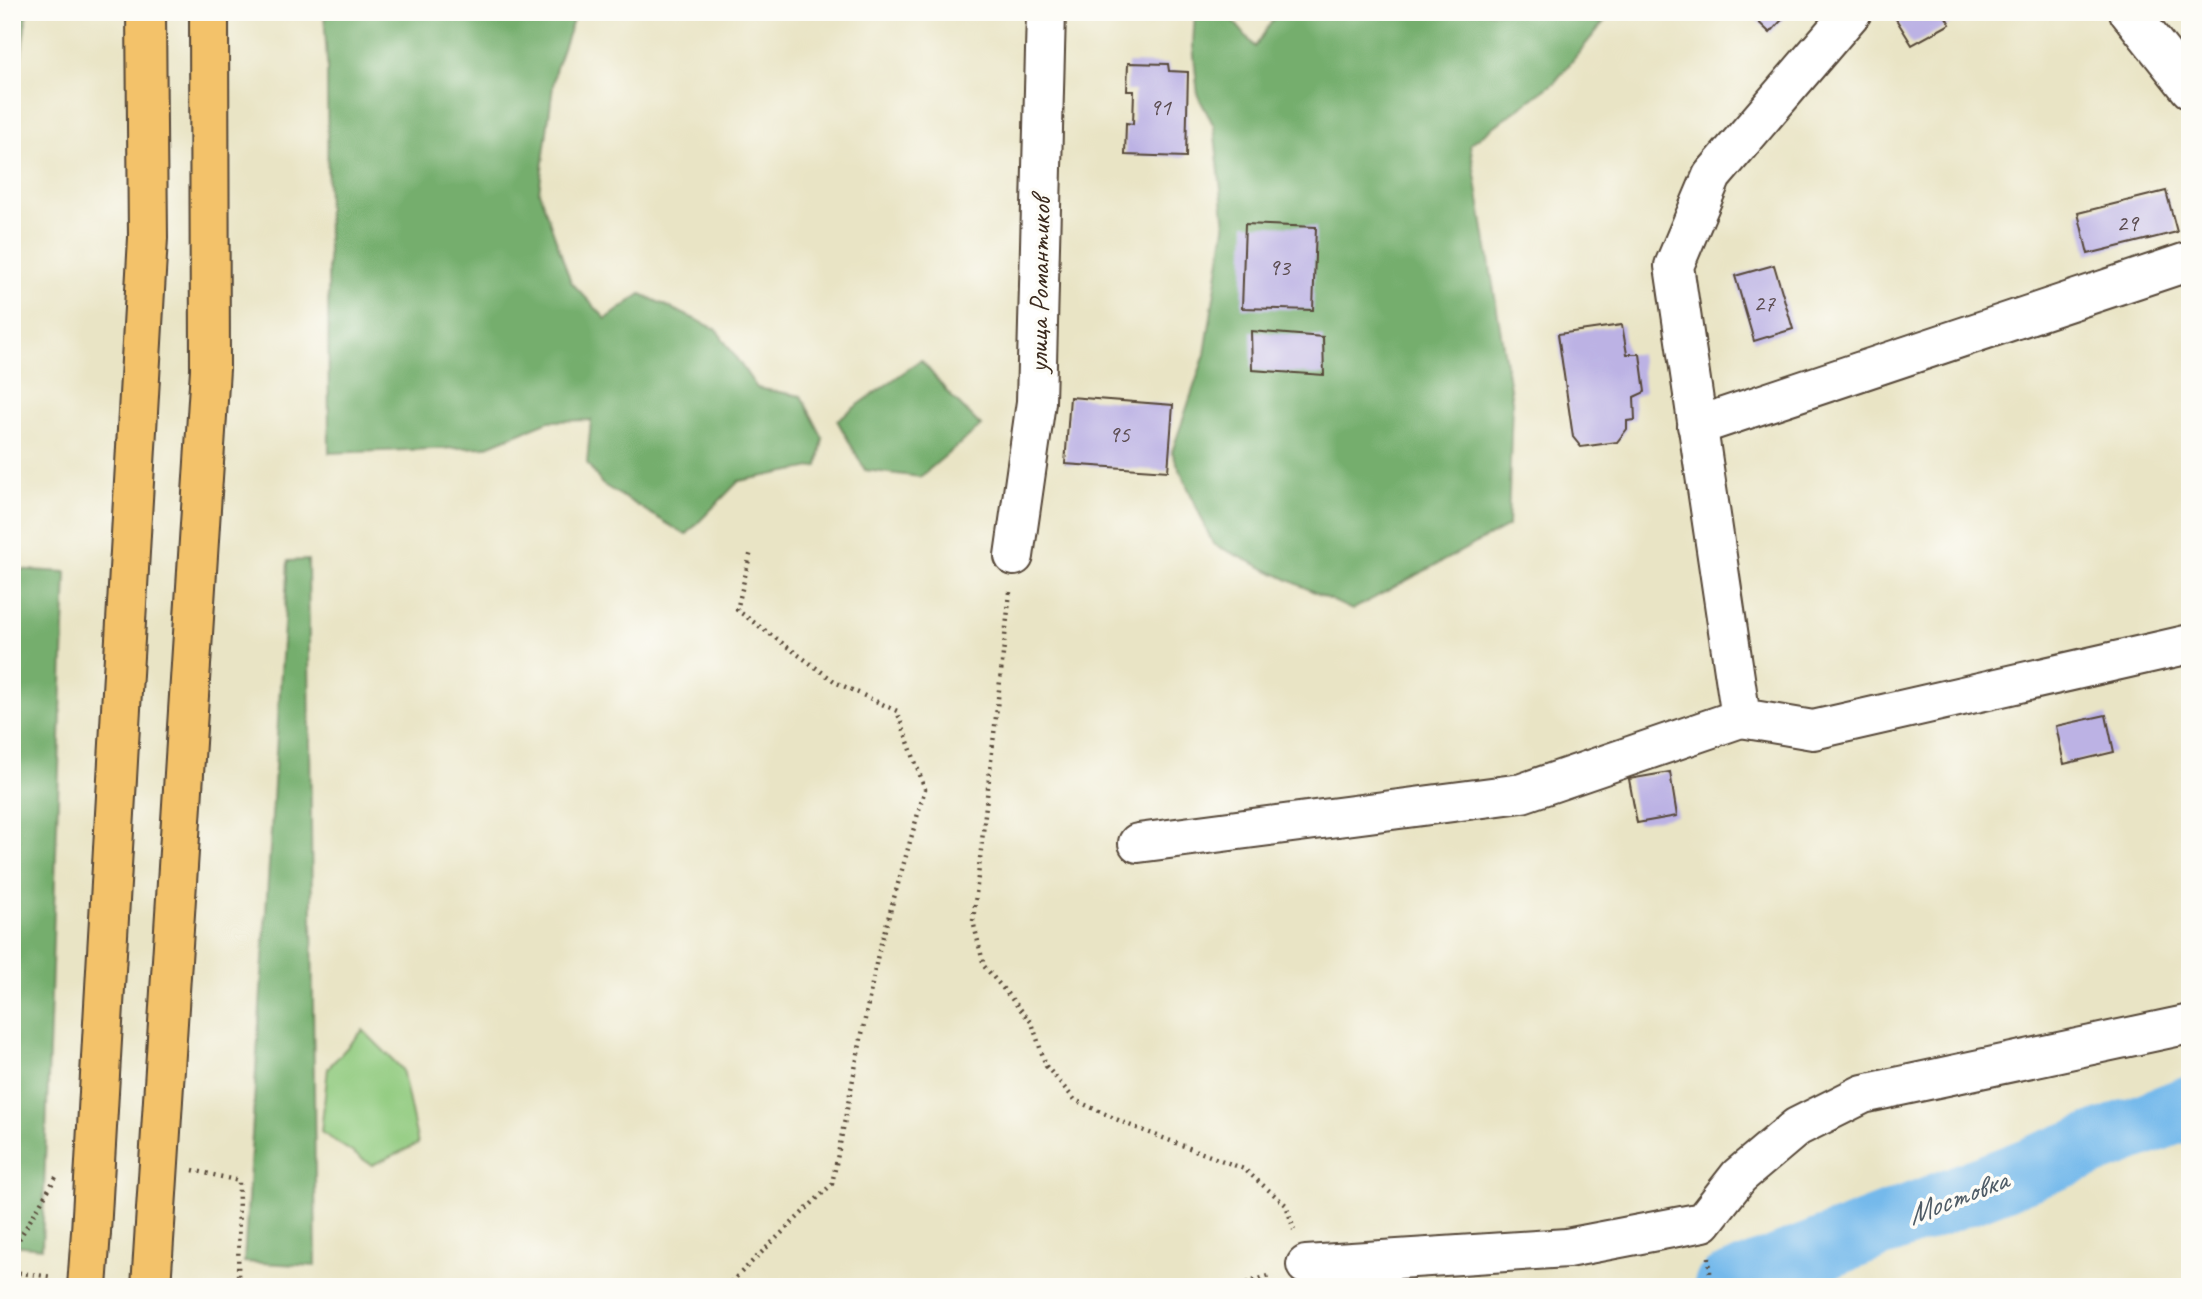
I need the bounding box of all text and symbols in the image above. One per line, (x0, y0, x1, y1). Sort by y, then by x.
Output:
house number: 91 (1149, 92, 1172, 122)
street label: улица Романтиков (1020, 190, 1058, 375)
house number: 29 (2116, 208, 2140, 238)
house number: 93 (1268, 252, 1292, 282)
house number: 27 (1753, 288, 1776, 318)
house number: 95 (1108, 419, 1131, 449)
water label: Мостовка (1901, 1159, 2016, 1233)

